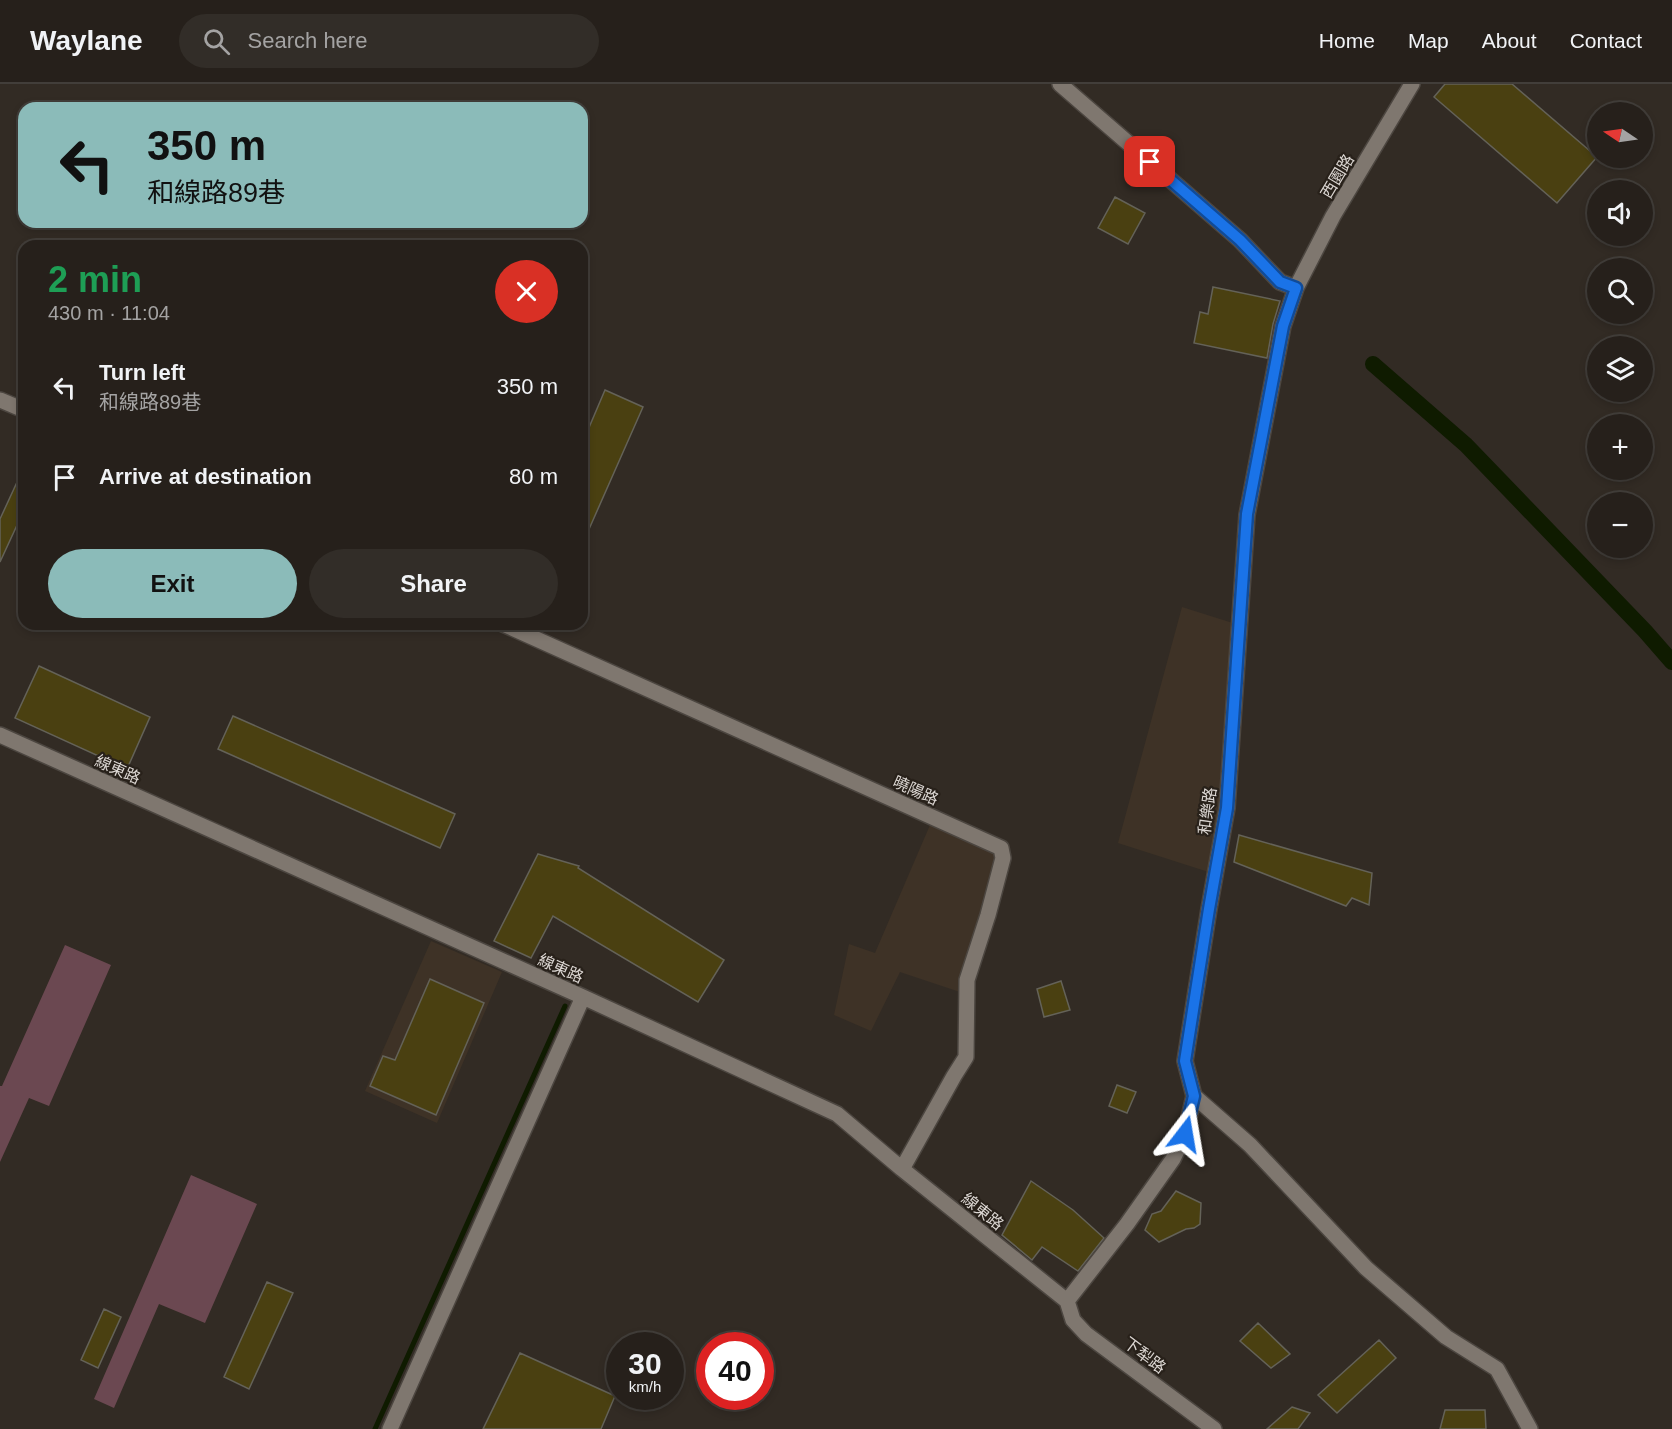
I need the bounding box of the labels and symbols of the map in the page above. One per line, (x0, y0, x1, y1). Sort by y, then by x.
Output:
north arrow (1587, 102, 1653, 168)
pin (1124, 136, 1175, 187)
street label: 西園路 (1318, 151, 1357, 201)
street label: 線東路 (92, 752, 143, 787)
street label: 曉陽路 (890, 773, 941, 808)
street label: 和樂路 (1196, 786, 1219, 836)
street label: 線東路 (535, 951, 586, 986)
position arrow (1153, 1102, 1217, 1166)
street label: 線東路 (959, 1190, 1007, 1233)
speed limit sign: 40 (696, 1332, 774, 1410)
street label: 下犁路 (1120, 1334, 1169, 1377)

